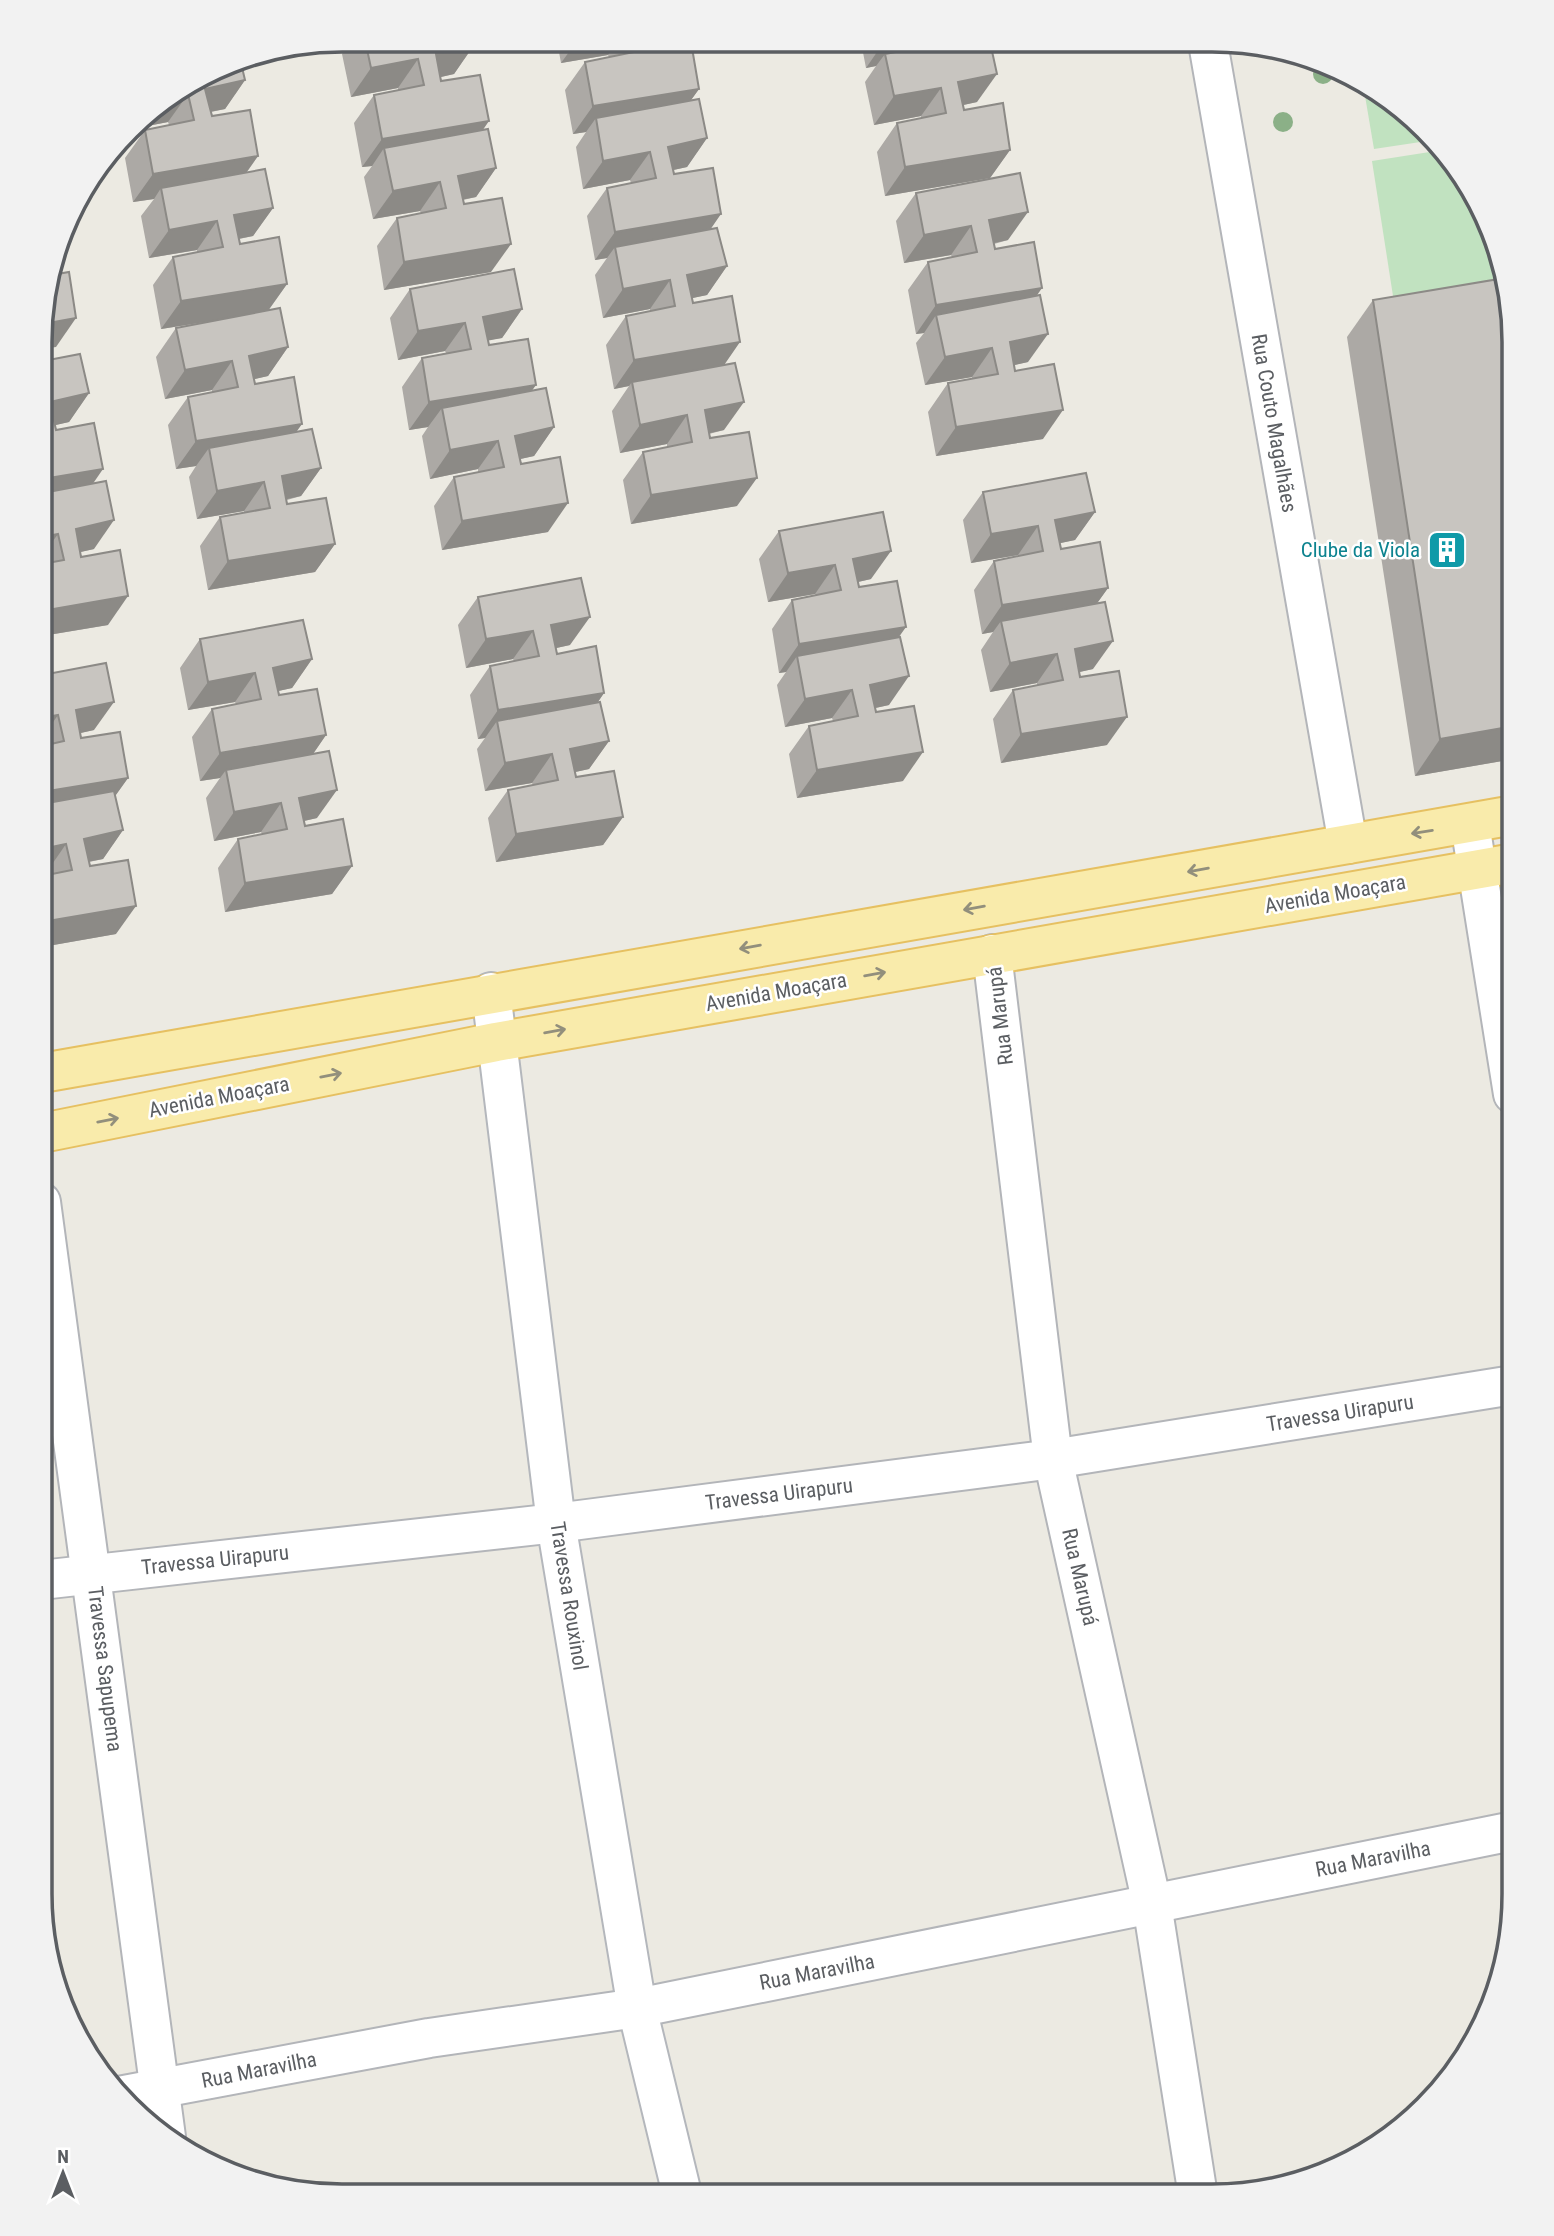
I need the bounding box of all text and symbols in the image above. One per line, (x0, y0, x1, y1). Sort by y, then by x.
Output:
street label: Rua Couto Magalhães (1246, 332, 1302, 514)
building icon: Clube da Viola (1426, 529, 1468, 571)
place label: Clube da Viola (1301, 538, 1420, 562)
one-way arrow (1411, 826, 1434, 839)
one-way arrow (1187, 864, 1210, 877)
street label: Avenida Moaçara (1263, 870, 1407, 918)
one-way arrow (963, 902, 986, 915)
one-way arrow (739, 941, 762, 954)
street label: Rua Marupá (982, 965, 1018, 1067)
one-way arrow (863, 967, 886, 980)
street label: Avenida Moaçara (704, 968, 848, 1016)
one-way arrow (543, 1024, 566, 1037)
one-way arrow (319, 1067, 342, 1081)
street label: Avenida Moaçara (147, 1072, 291, 1122)
one-way arrow (96, 1112, 119, 1126)
street label: Travessa Uirapuru (1265, 1390, 1415, 1436)
street label: Travessa Uirapuru (704, 1473, 854, 1515)
street label: Travessa Rouxinol (545, 1520, 593, 1672)
street label: Rua Marupá (1057, 1526, 1103, 1628)
street label: Travessa Uirapuru (140, 1540, 290, 1580)
street label: Travessa Sapupema (83, 1585, 127, 1753)
street label: Rua Maravilha (1313, 1836, 1433, 1882)
street label: Rua Maravilha (757, 1949, 877, 1995)
street label: Rua Maravilha (199, 2047, 319, 2093)
north arrow (28, 2138, 98, 2208)
text: N (57, 2145, 69, 2168)

